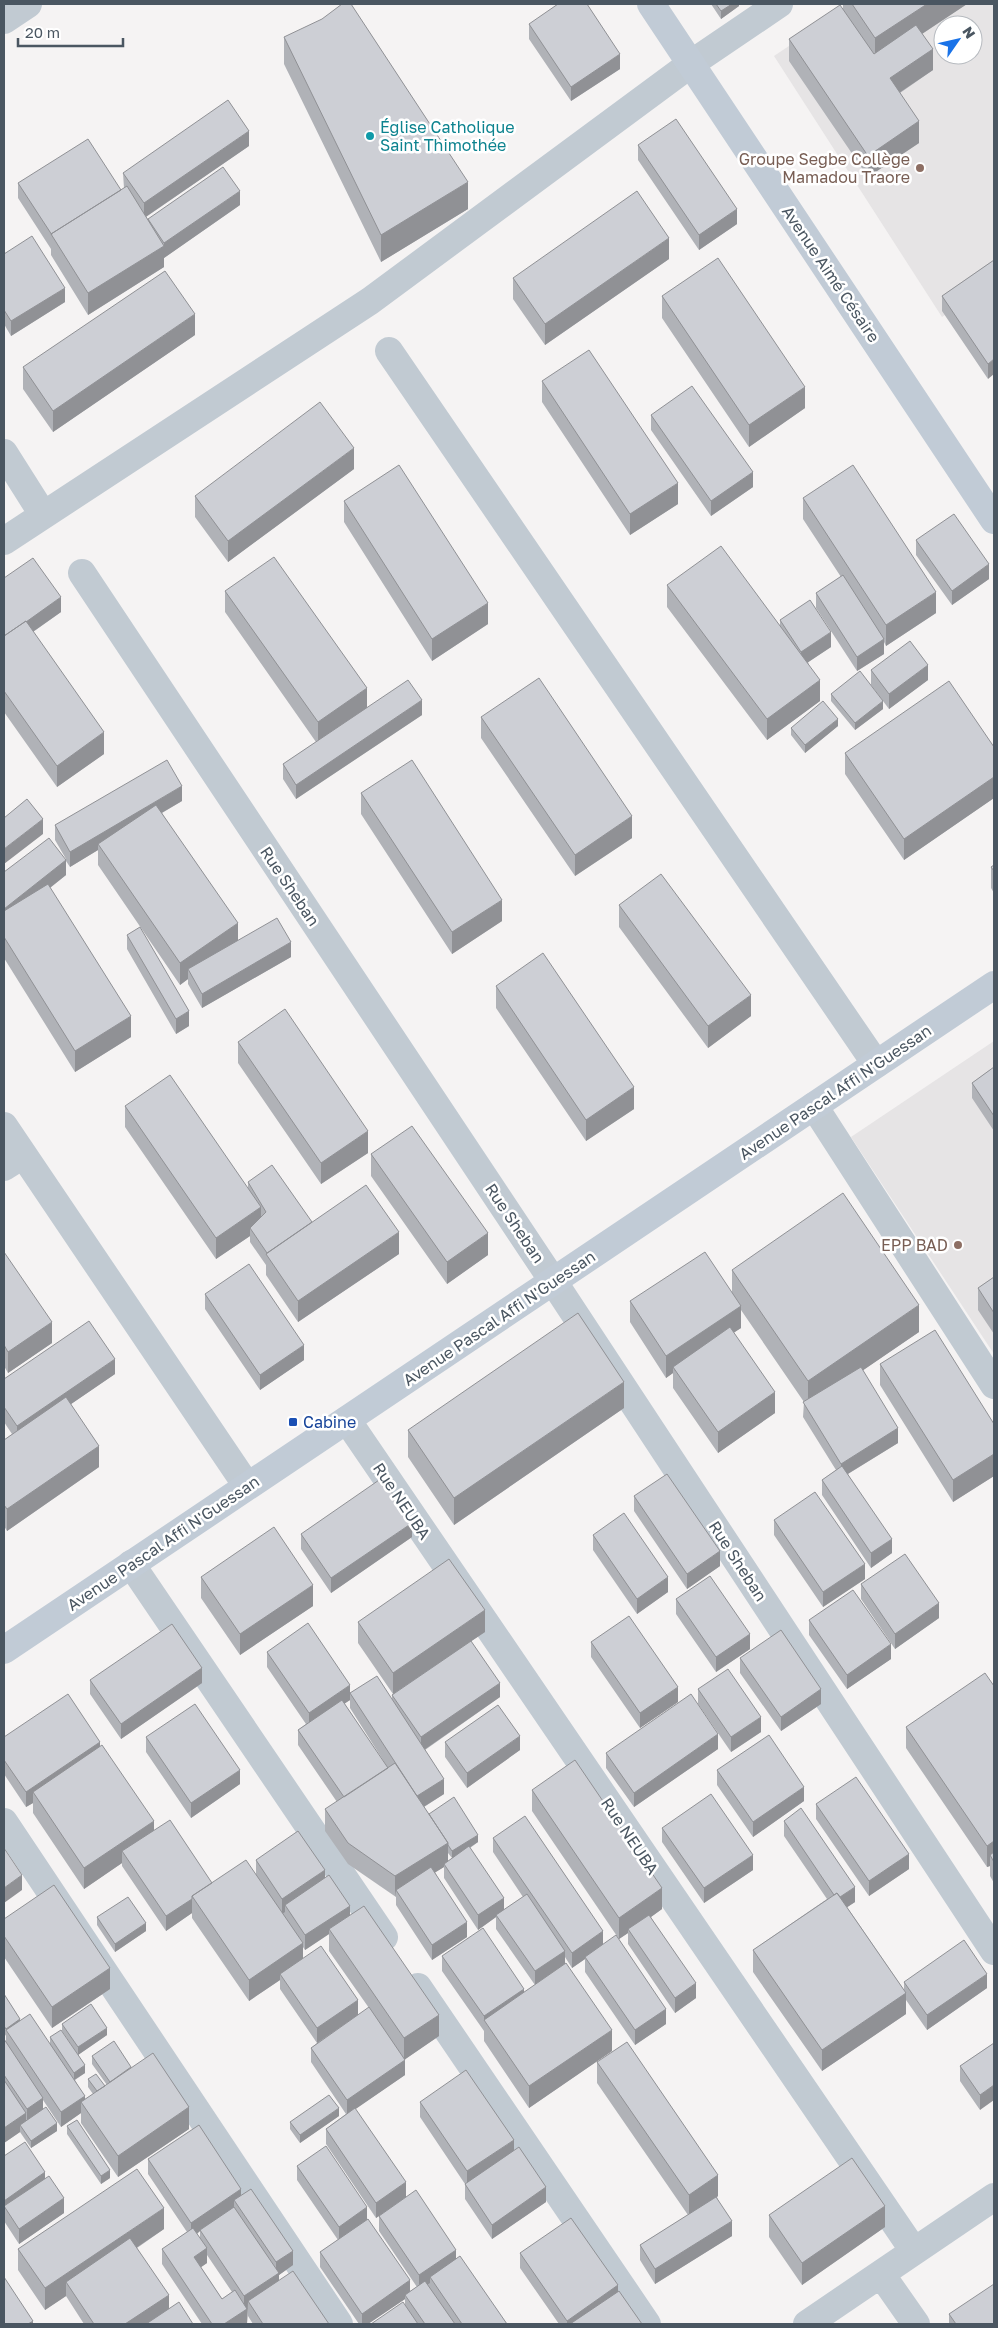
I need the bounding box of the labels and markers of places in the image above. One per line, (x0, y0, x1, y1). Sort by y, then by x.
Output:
place label: Église Catholique Saint Thimothée (380, 117, 514, 155)
marker: Église Catholique Saint Thimothée (364, 130, 376, 142)
place label: Groupe Segbe Collège Mamadou Traore (739, 149, 910, 187)
marker: Groupe Segbe Collège Mamadou Traore (914, 162, 926, 174)
place label: EPP BAD (881, 1235, 948, 1255)
marker: EPP BAD (952, 1239, 964, 1251)
place label: Cabine (303, 1412, 356, 1432)
marker: Cabine (287, 1416, 299, 1428)

